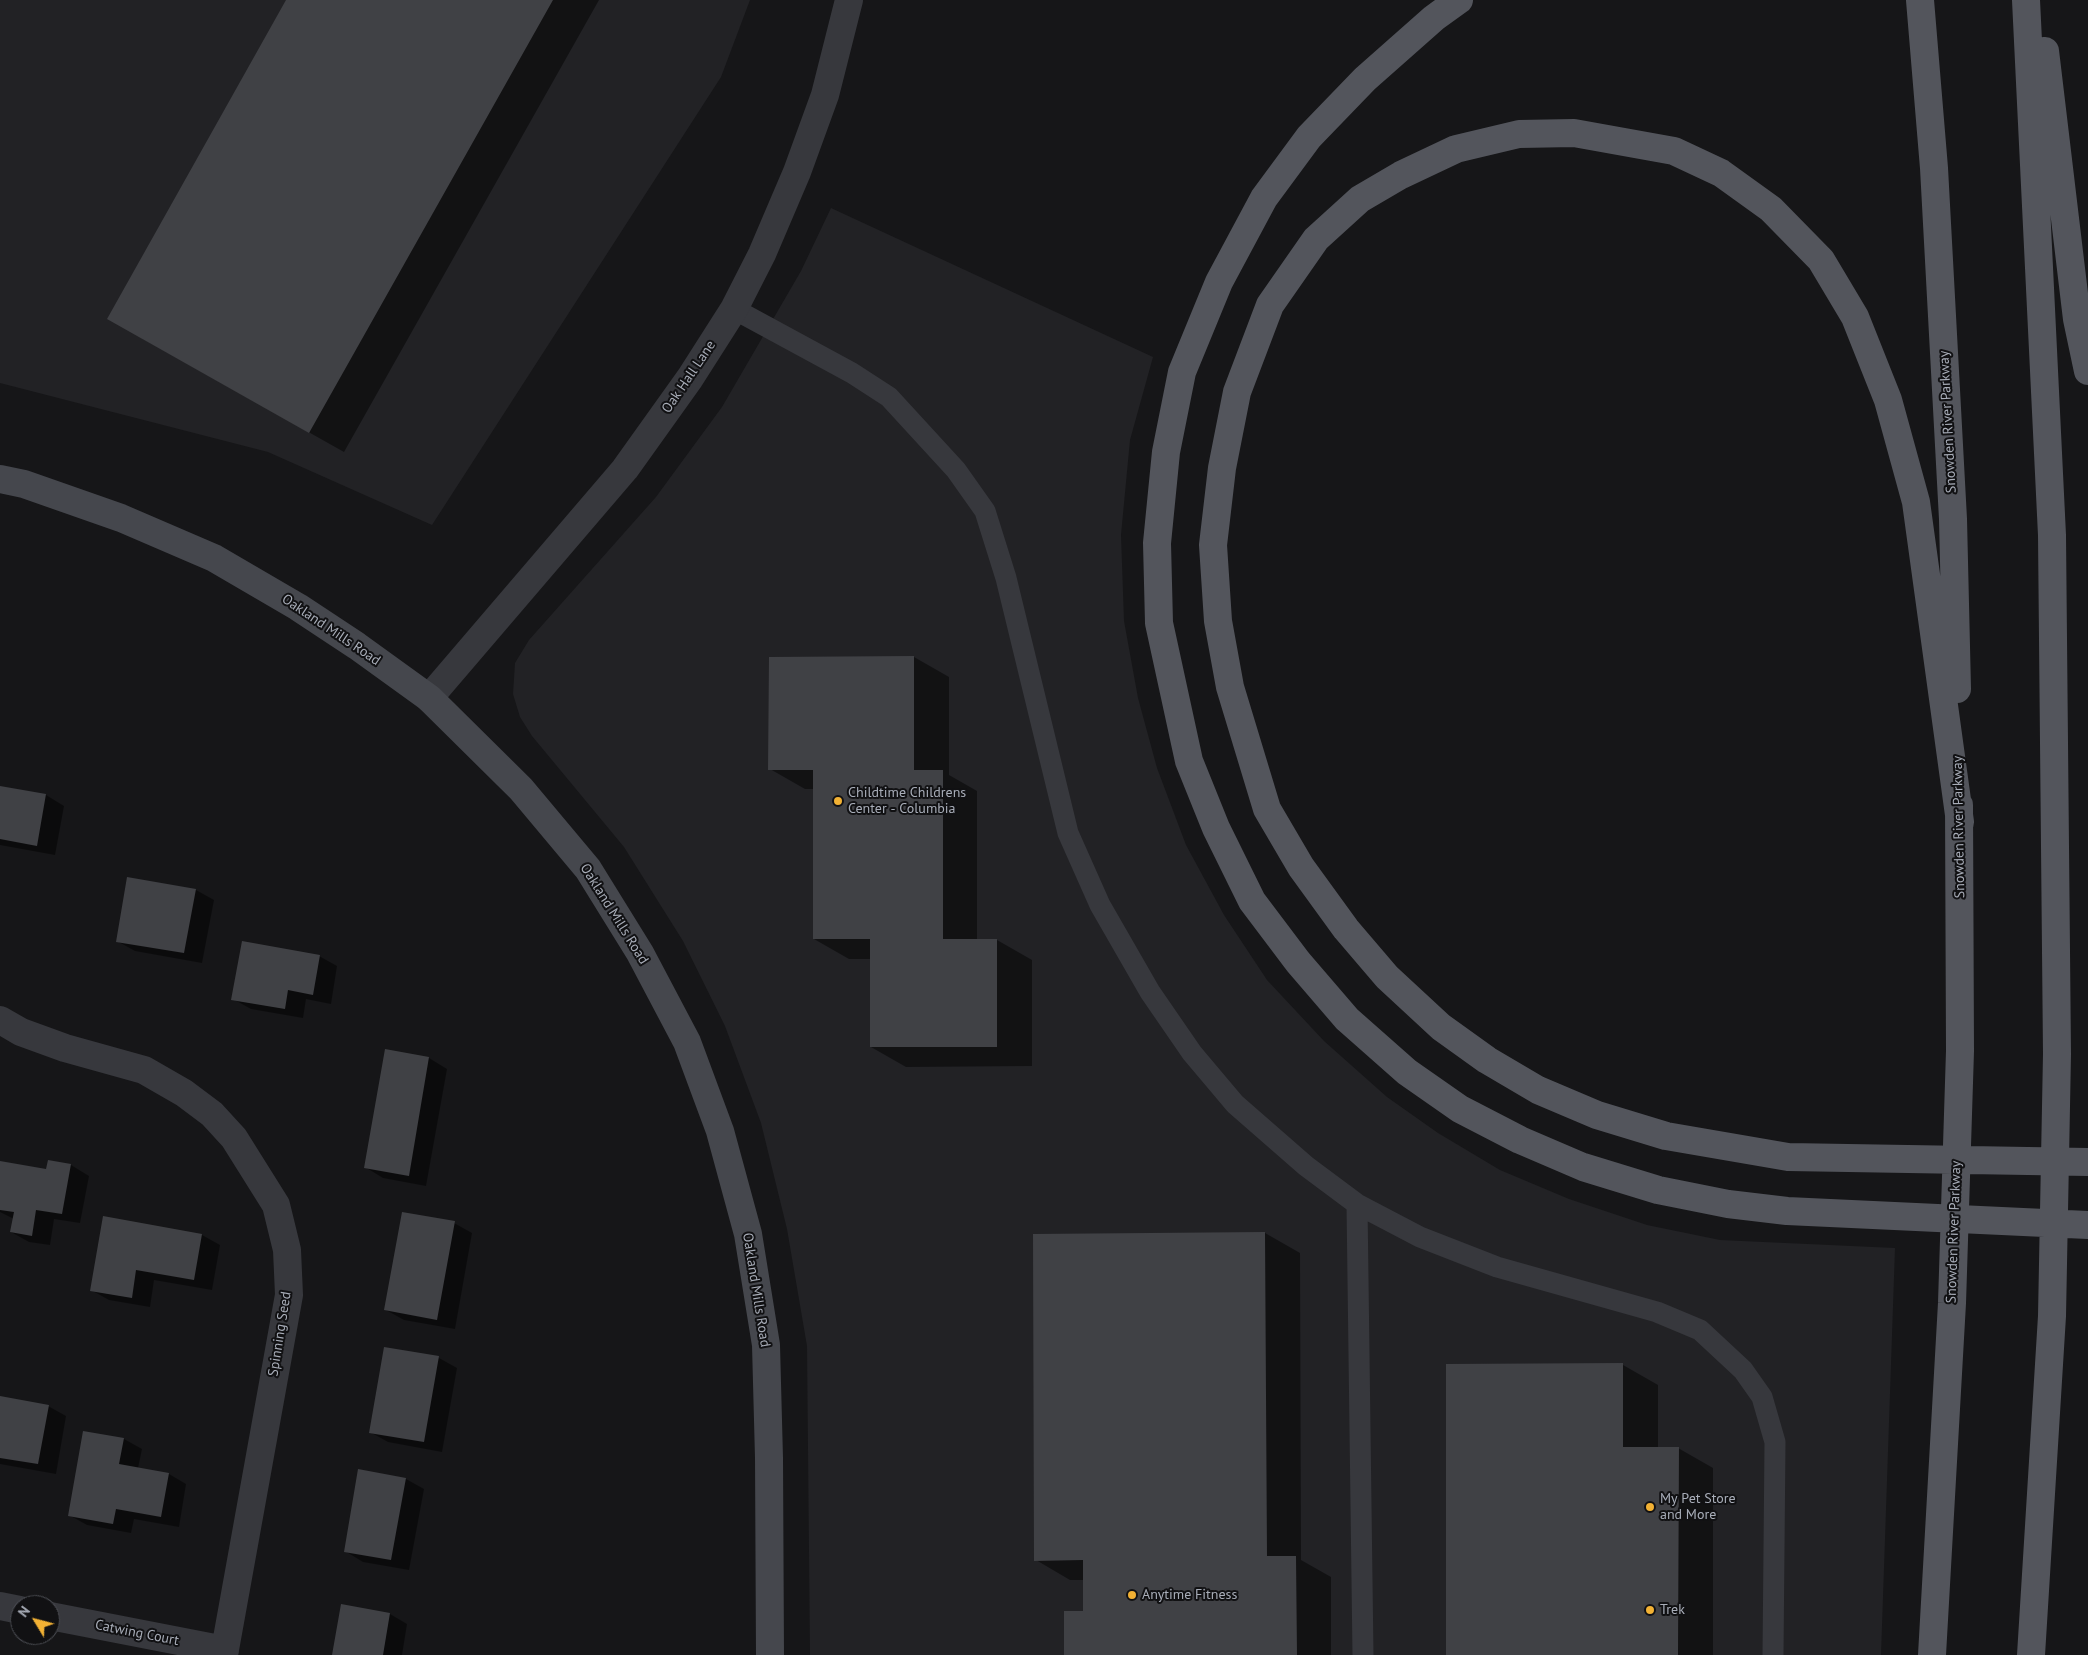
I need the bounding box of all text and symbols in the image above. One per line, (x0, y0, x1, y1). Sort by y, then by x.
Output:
street label: Oak Hall Lane (659, 338, 719, 416)
street label: Snowden River Parkway (1936, 350, 1960, 494)
street label: Oakland Mills Road (278, 591, 384, 669)
street label: Snowden River Parkway (1949, 756, 1969, 898)
place label: Childtime Childrens Center - Columbia (848, 785, 966, 818)
marker: Childtime Childrens Center - Columbia (832, 795, 844, 807)
street label: Oakland Mills Road (576, 861, 652, 967)
street label: Snowden River Parkway (1943, 1160, 1965, 1304)
street label: Oakland Mills Road (739, 1232, 773, 1348)
street label: Spinning Seed (265, 1290, 295, 1378)
place label: My Pet Store and More (1660, 1491, 1736, 1524)
marker: My Pet Store and More (1644, 1501, 1656, 1513)
place label: Anytime Fitness (1142, 1587, 1237, 1603)
marker: Anytime Fitness (1126, 1589, 1138, 1601)
north arrow (10, 1595, 60, 1645)
text: N (14, 1602, 34, 1621)
place label: Trek (1660, 1602, 1685, 1618)
marker: Trek (1644, 1604, 1656, 1616)
street label: Catwing Court (94, 1617, 180, 1649)

